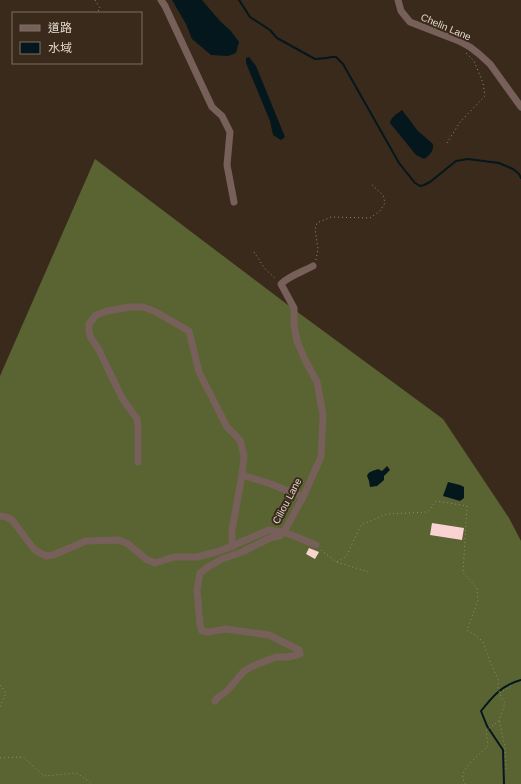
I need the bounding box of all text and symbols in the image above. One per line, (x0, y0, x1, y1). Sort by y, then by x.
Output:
legend (12, 12, 142, 64)
street label: Chelin Lane (419, 12, 473, 43)
text: 道路 (48, 21, 72, 35)
text: 水域 (48, 41, 72, 55)
street label: Ciliou Lane (270, 476, 304, 526)

